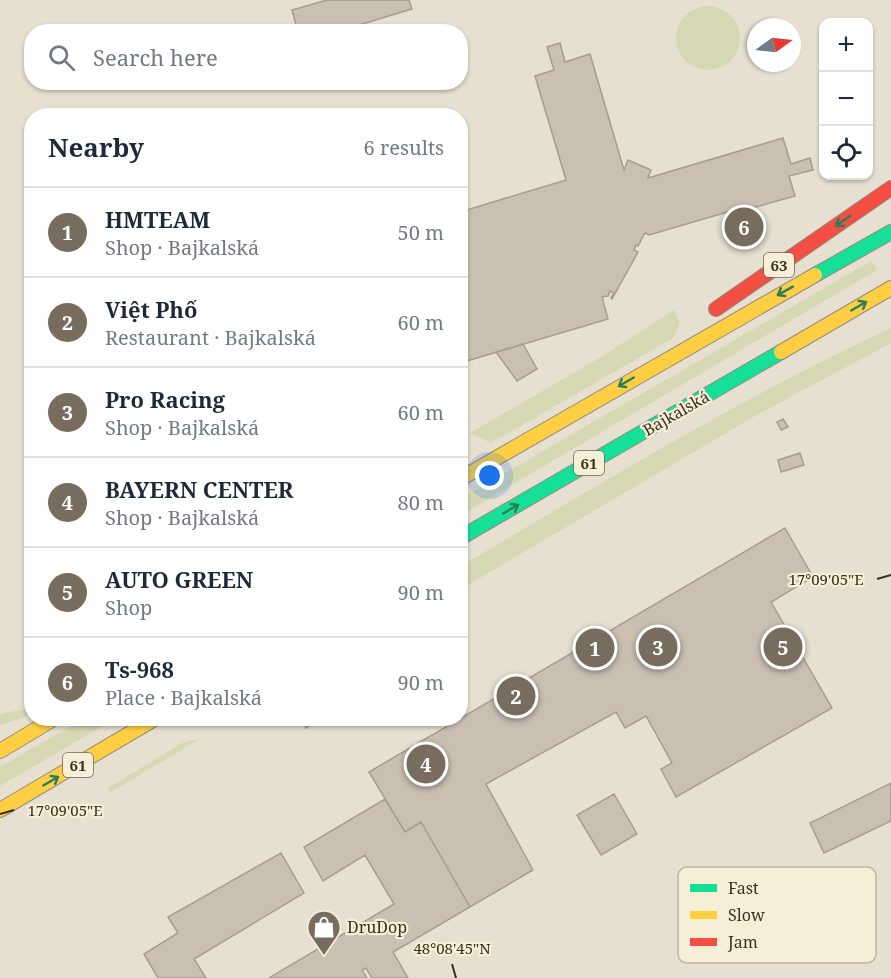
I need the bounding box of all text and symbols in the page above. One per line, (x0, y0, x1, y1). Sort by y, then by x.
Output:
north arrow (747, 18, 801, 72)
map controls (819, 18, 873, 180)
button: + (819, 18, 873, 72)
search box (24, 24, 468, 90)
icon: search (45, 41, 78, 74)
text: Search here (93, 42, 218, 72)
button: − (819, 72, 873, 126)
button: locate (819, 126, 873, 180)
text: Nearby (48, 129, 144, 165)
text: 6 results (364, 134, 444, 161)
text: HMTEAM (105, 204, 210, 234)
pin: 6 (724, 204, 764, 250)
one-way arrow (835, 215, 852, 227)
text: 1 (62, 219, 73, 246)
text: 50 m (398, 219, 444, 246)
text: Shop · Bajkalská (105, 234, 259, 261)
road number: 63 (764, 253, 794, 277)
one-way arrow (777, 286, 794, 298)
text: Việt Phố (105, 294, 198, 324)
one-way arrow (850, 300, 867, 312)
text: 2 (62, 309, 73, 336)
text: 60 m (398, 309, 444, 336)
text: Restaurant · Bajkalská (105, 324, 316, 351)
one-way arrow (618, 376, 635, 388)
text: Pro Racing (105, 384, 225, 414)
street label: Bajkalská (639, 385, 713, 441)
text: 3 (62, 399, 73, 426)
text: 60 m (398, 399, 444, 426)
text: Shop · Bajkalská (105, 414, 259, 441)
road number: 61 (574, 451, 604, 475)
your location (475, 461, 504, 490)
text: BAYERN CENTER (105, 474, 294, 504)
text: 4 (62, 489, 73, 516)
text: 80 m (398, 489, 444, 516)
one-way arrow (502, 503, 519, 515)
text: Shop · Bajkalská (105, 504, 259, 531)
text: AUTO GREEN (105, 564, 253, 594)
text: 17°09'05"E (788, 569, 864, 589)
text: 5 (62, 579, 73, 606)
text: 90 m (398, 579, 444, 606)
text: Shop (105, 594, 152, 621)
pin: 3 (638, 624, 678, 670)
pin: 5 (764, 624, 802, 670)
pin: 1 (576, 626, 614, 670)
text: Ts-968 (105, 654, 174, 684)
text: 6 (62, 669, 73, 696)
text: 90 m (398, 669, 444, 696)
pin: 2 (496, 674, 536, 718)
text: Place · Bajkalská (105, 684, 262, 711)
pin: 4 (406, 742, 446, 786)
road number: 61 (63, 753, 93, 777)
one-way arrow (42, 774, 59, 786)
text: 17°09'05"E (27, 800, 103, 820)
legend (678, 867, 876, 963)
text: Fast (728, 877, 759, 899)
text: Slow (728, 904, 765, 926)
shop icon: DruDop (306, 909, 342, 956)
place label: DruDop (347, 916, 407, 938)
text: Jam (727, 931, 758, 953)
text: 48°08'45"N (413, 938, 491, 958)

